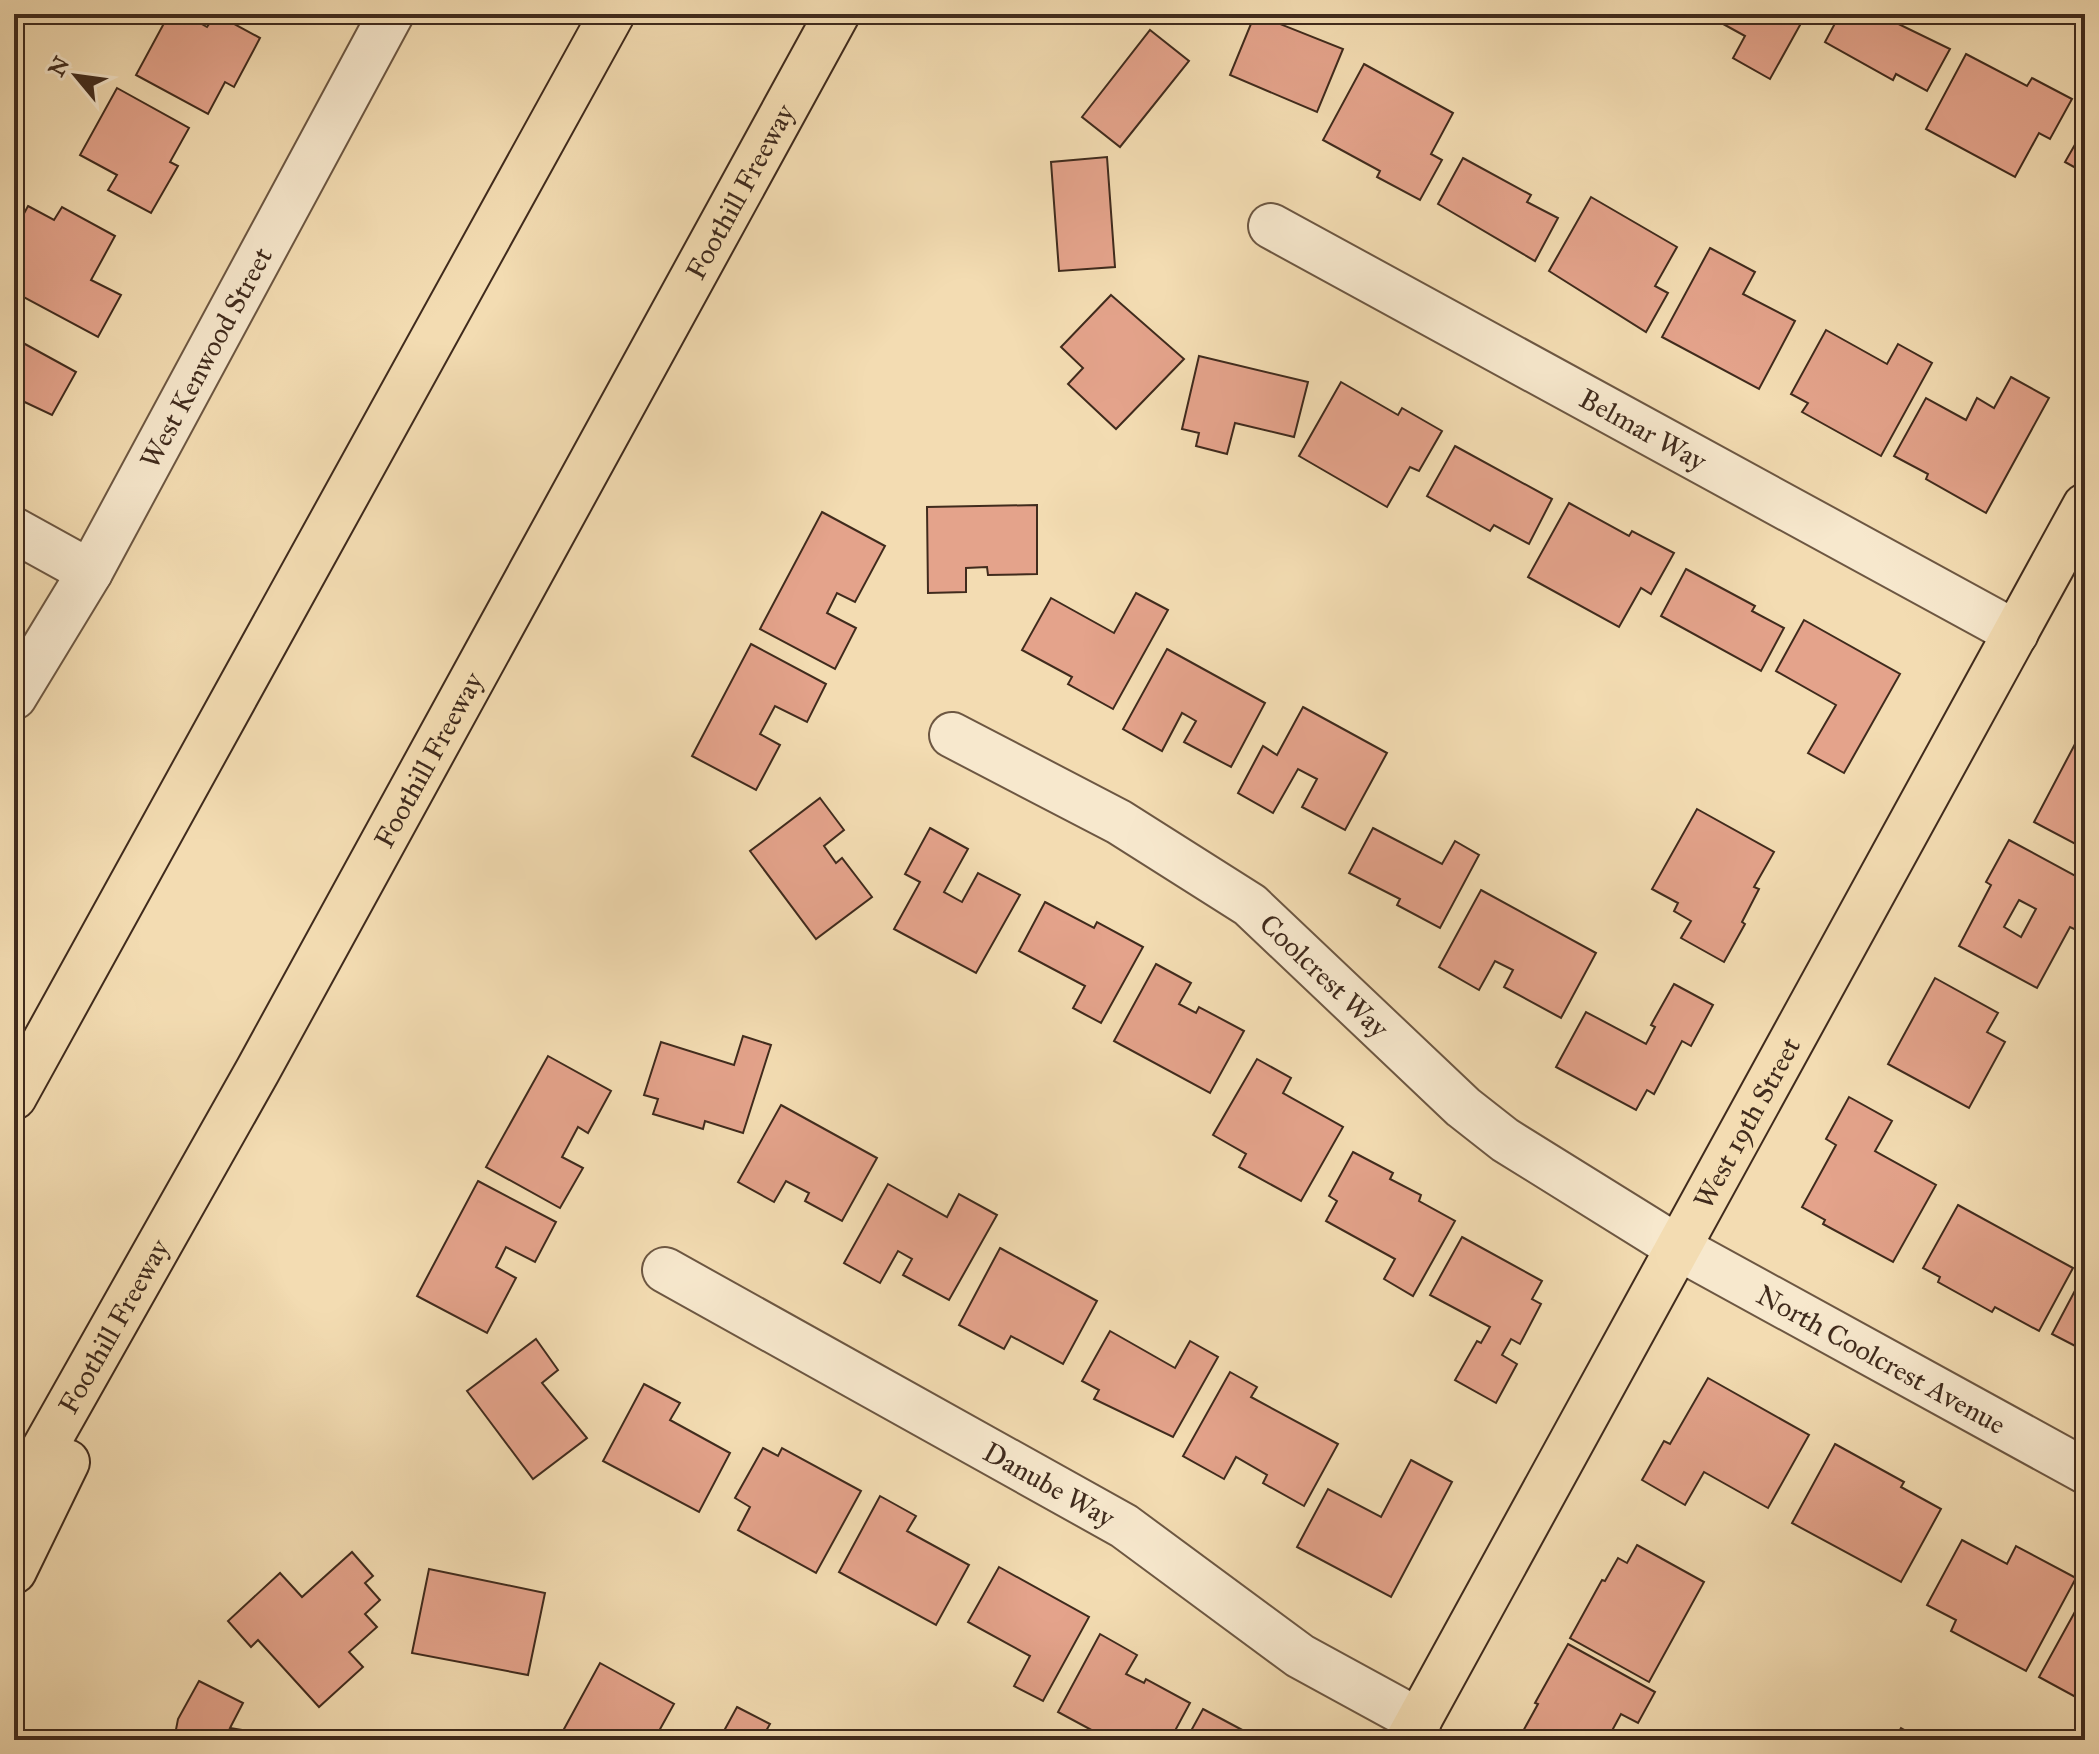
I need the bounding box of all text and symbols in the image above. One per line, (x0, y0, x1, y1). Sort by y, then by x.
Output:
north arrow (36, 36, 116, 116)
text: N (43, 52, 75, 81)
street label: Foothill Freeway (678, 97, 803, 286)
street label: West Kenwood Street (132, 241, 280, 474)
street label: Belmar Way (1573, 381, 1713, 479)
street label: Foothill Freeway (366, 665, 491, 854)
street label: Coolcrest Way (1252, 907, 1397, 1046)
street label: West 19th Street (1686, 1031, 1808, 1215)
street label: Foothill Freeway (51, 1232, 177, 1420)
street label: North Coolcrest Avenue (1750, 1277, 2012, 1442)
street label: Danube Way (977, 1434, 1122, 1536)

